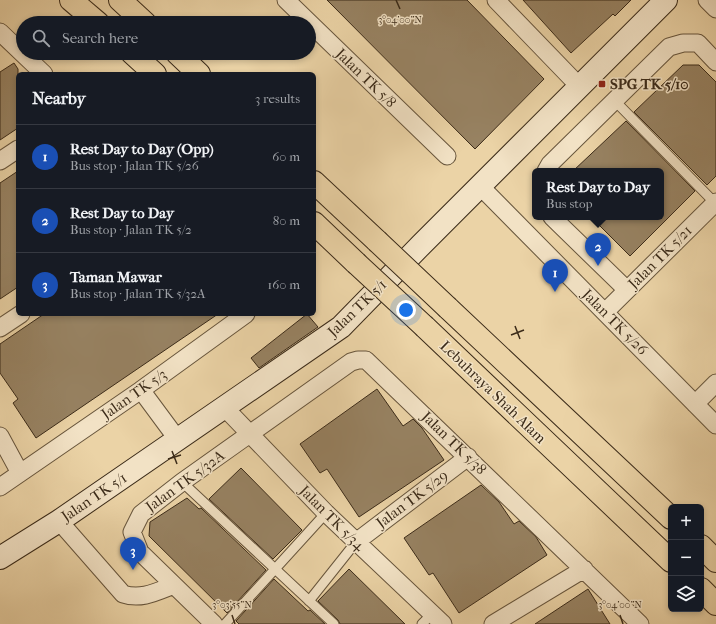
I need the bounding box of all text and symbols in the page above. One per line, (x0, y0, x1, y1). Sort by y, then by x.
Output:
text: 3°04'00"N (378, 14, 422, 26)
search box (16, 16, 316, 60)
icon: search (30, 27, 52, 49)
text: Search here (62, 29, 138, 47)
street label: Jalan TK 5/8 (331, 44, 400, 111)
place label: SPG TK 5/10 (610, 75, 689, 93)
marker: SPG TK 5/10 (597, 79, 607, 89)
text: Nearby (32, 88, 86, 108)
text: 3 results (255, 91, 300, 106)
text: Rest Day to Day (Opp) (70, 140, 214, 158)
text: 1 (43, 149, 47, 164)
text: 60 m (272, 149, 300, 164)
text: Bus stop · Jalan TK 5/26 (70, 158, 199, 173)
popup (532, 168, 664, 220)
text: Rest Day to Day (546, 178, 650, 196)
text: Bus stop (546, 196, 593, 211)
text: Rest Day to Day (70, 204, 174, 222)
text: 2 (42, 213, 48, 228)
text: 80 m (273, 213, 300, 228)
street label: Jalan TK 5/21 (624, 221, 696, 293)
text: Bus stop · Jalan TK 5/2 (70, 222, 192, 237)
pin: 2 (585, 233, 611, 266)
pin: 1 (542, 259, 568, 292)
text: Taman Mawar (70, 268, 162, 286)
street label: Jalan TK 5/1 (323, 275, 390, 341)
text: 3 (42, 277, 48, 292)
text: 160 m (268, 277, 300, 292)
street label: Jalan TK 5/26 (578, 285, 652, 359)
text: Bus stop · Jalan TK 5/32A (70, 286, 205, 301)
your location (396, 300, 416, 320)
street label: Lebuhraya Shah Alam (436, 337, 550, 448)
street label: Jalan TK 5/3 (97, 365, 170, 424)
street label: Jalan TK 5/38 (417, 407, 490, 478)
street label: Jalan TK 5/32A (141, 446, 228, 516)
street label: Jalan TK 5/29 (372, 466, 452, 532)
street label: Jalan TK 5/1 (57, 469, 130, 526)
street label: Jalan TK 5/34 (295, 481, 369, 555)
map controls (668, 504, 704, 612)
button: + (668, 504, 704, 540)
pin: 3 (120, 537, 146, 570)
button: − (668, 540, 704, 576)
button: layers (668, 576, 704, 612)
text: 3°03'55"N (212, 599, 252, 611)
text: 3°04'00"N (598, 599, 642, 611)

